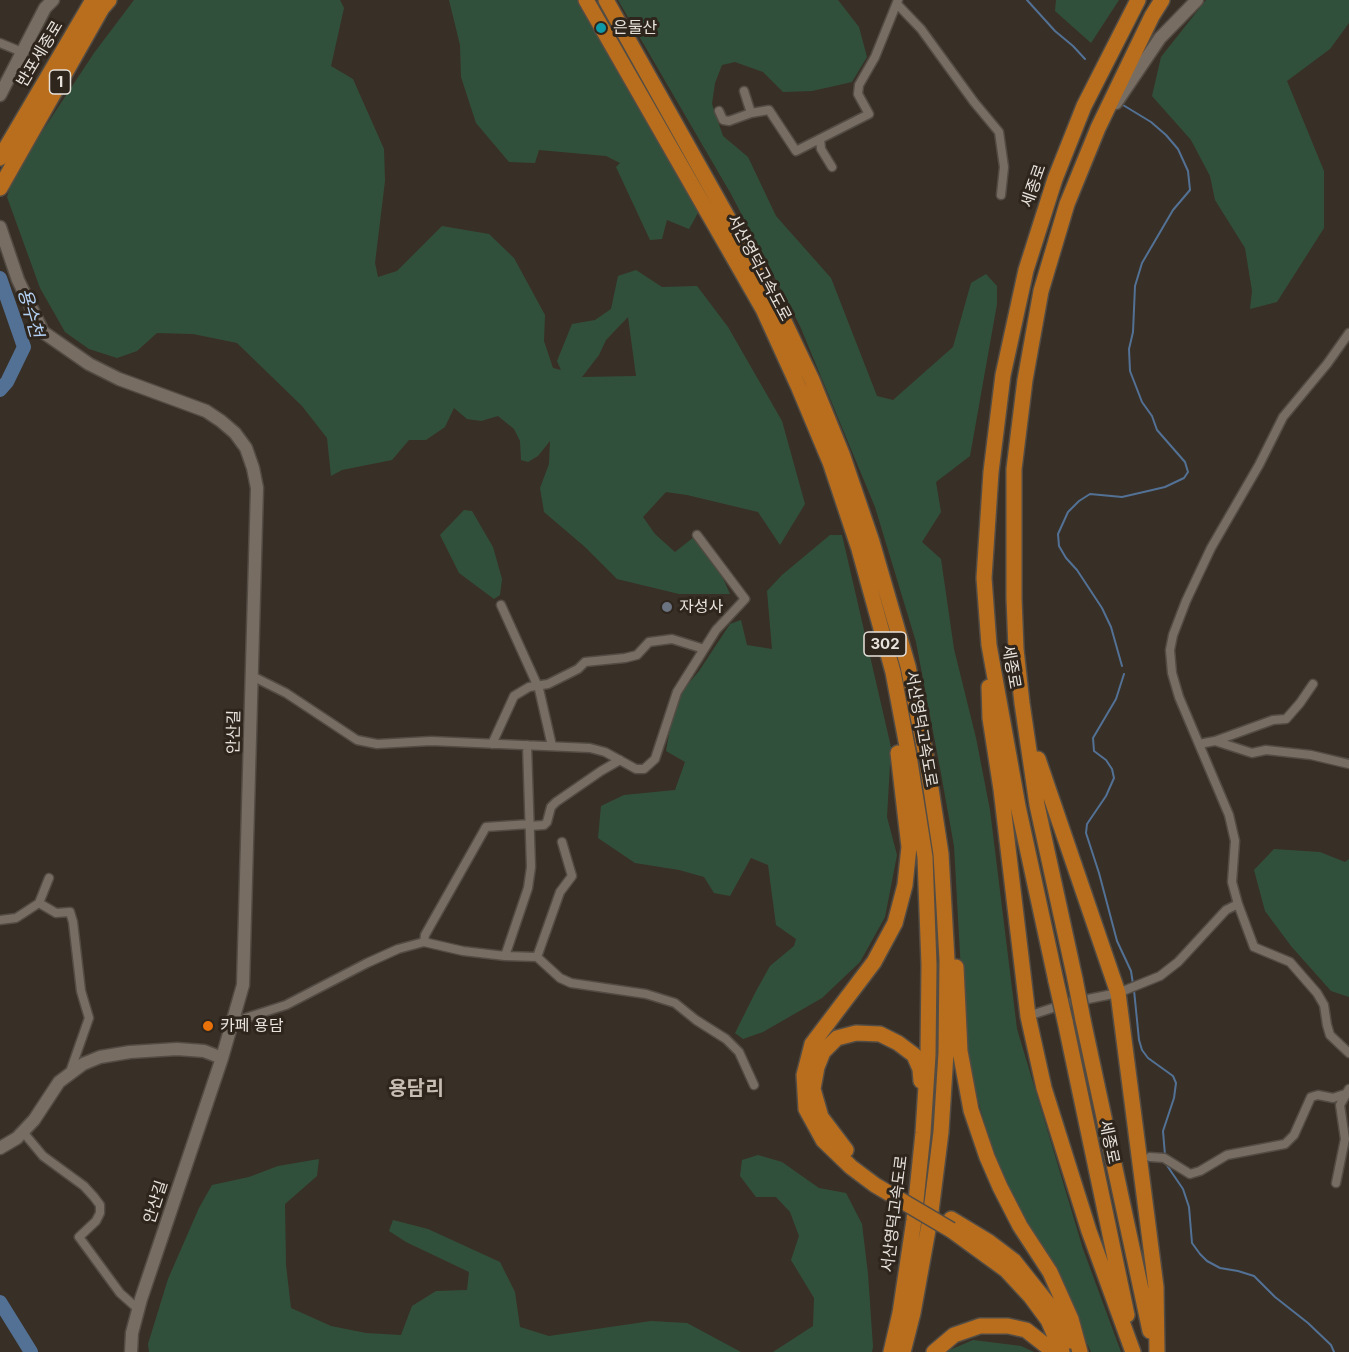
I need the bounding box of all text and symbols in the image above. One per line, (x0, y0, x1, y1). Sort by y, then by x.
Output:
street label: 반포세종로 (13, 18, 67, 90)
place label: 은둘산 (613, 18, 657, 38)
marker: 은둘산 (594, 21, 608, 35)
road number: 1 (50, 70, 70, 94)
street label: 세종로 (1018, 162, 1050, 210)
street label: 서산영덕고속도로 (723, 212, 795, 324)
water label: 용수천 (13, 286, 47, 340)
place label: 자성사 (679, 597, 723, 617)
marker: 자성사 (660, 600, 674, 614)
road number: 302 (864, 632, 906, 656)
street label: 세종로 (998, 644, 1024, 690)
street label: 서산영덕고속도로 (901, 669, 941, 789)
street label: 안산길 (224, 710, 244, 754)
place label: 카페 용담 (220, 1016, 283, 1036)
marker: 카페 용담 (201, 1019, 215, 1033)
district label: 용담리 (388, 1077, 444, 1101)
street label: 세종로 (1095, 1118, 1123, 1166)
street label: 서산영덕고속도로 (878, 1154, 912, 1274)
street label: 안산길 (140, 1178, 172, 1226)

